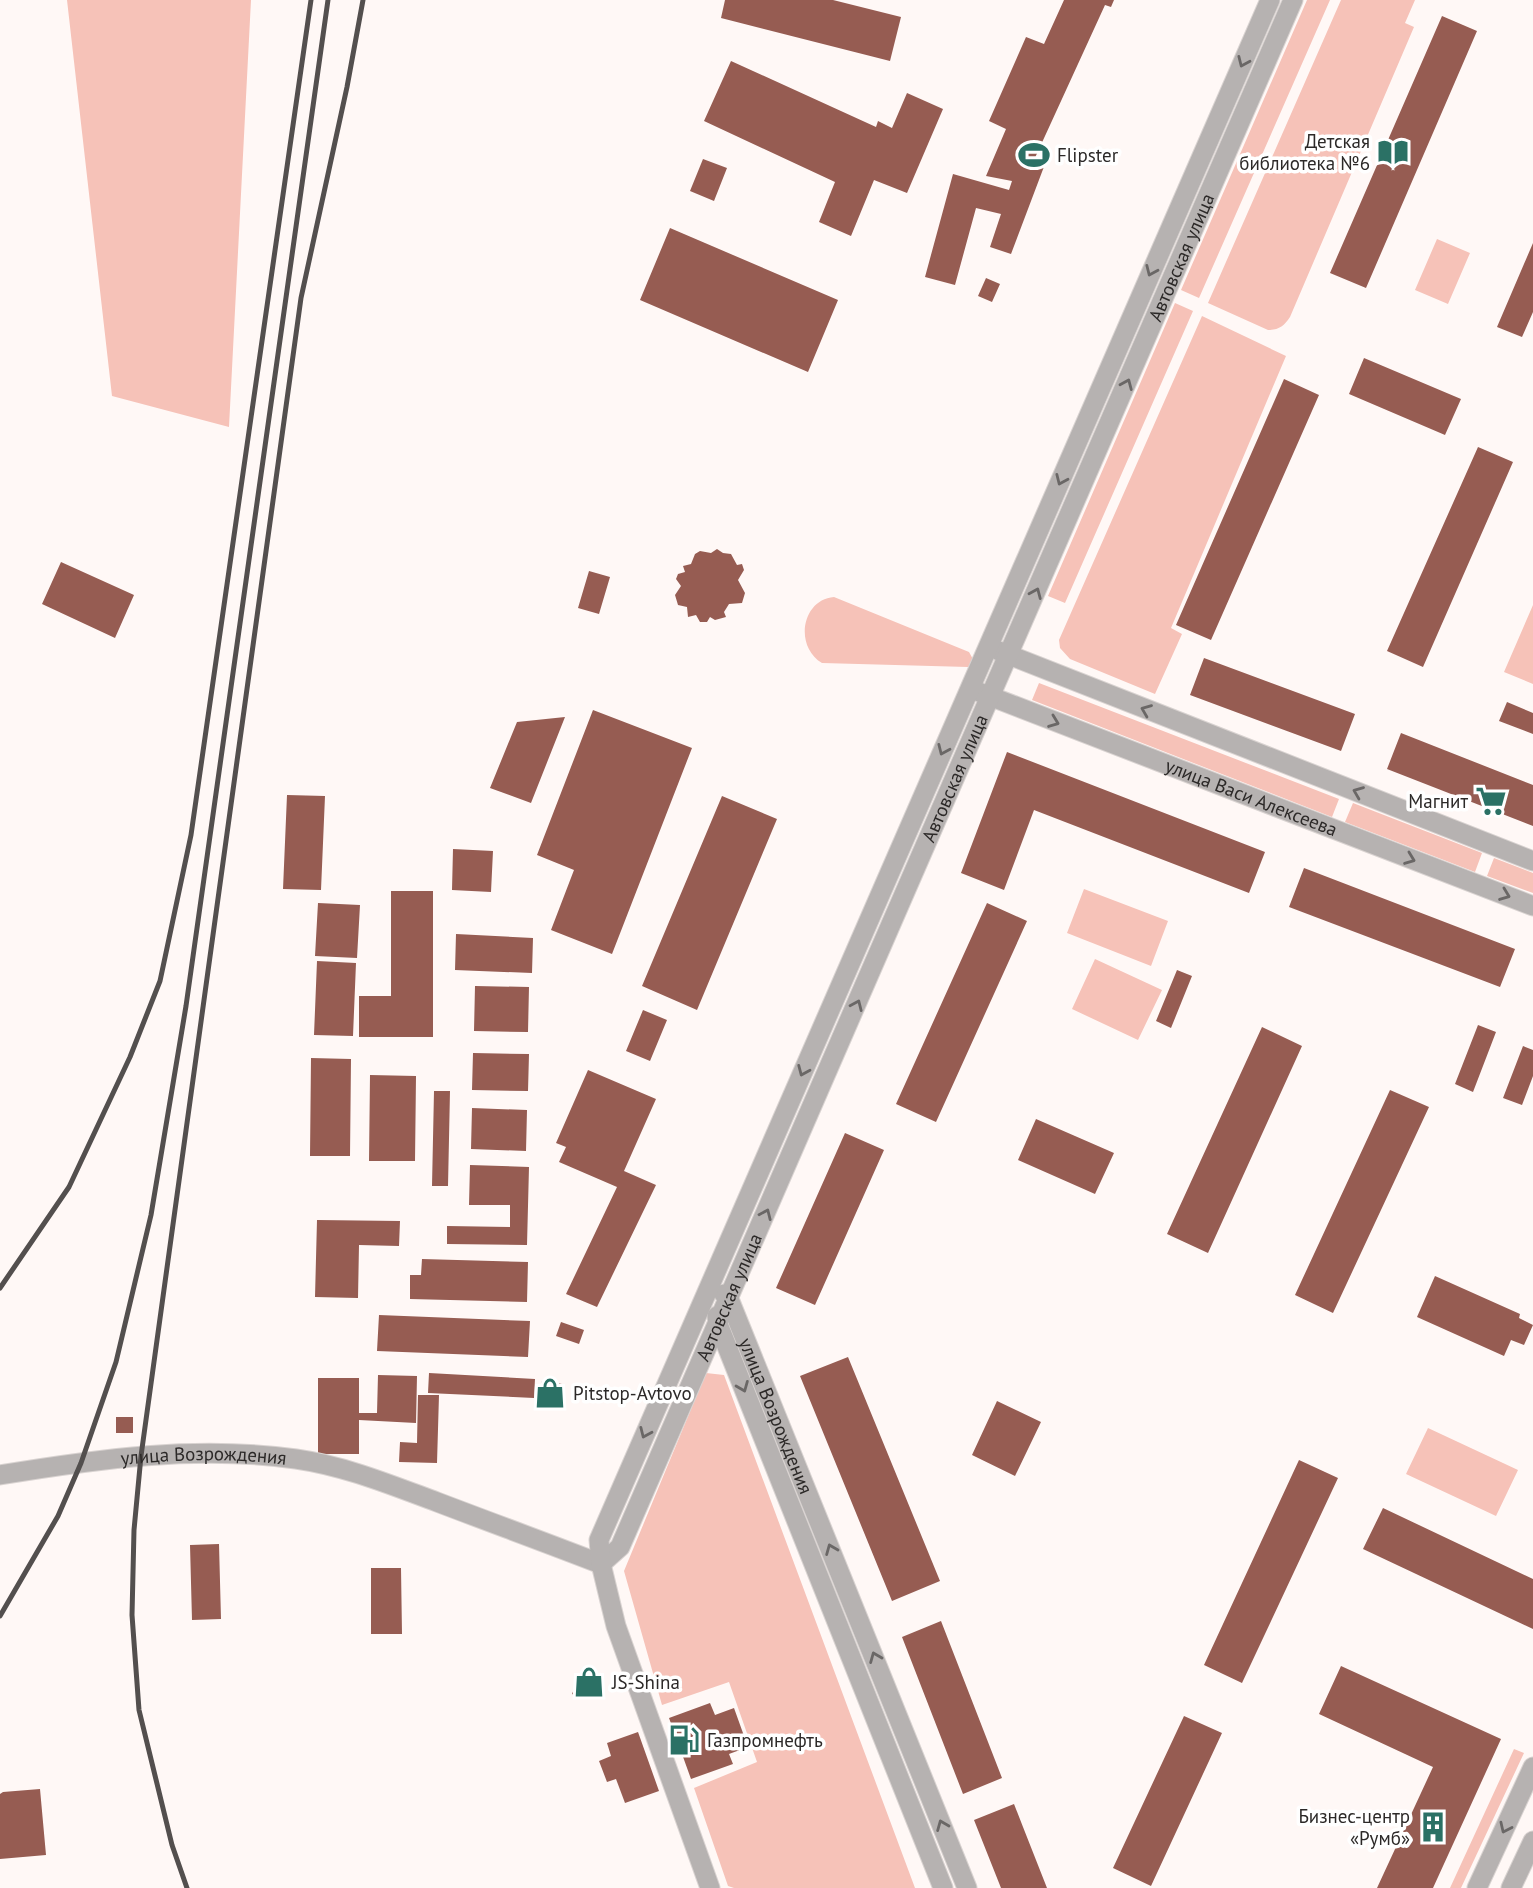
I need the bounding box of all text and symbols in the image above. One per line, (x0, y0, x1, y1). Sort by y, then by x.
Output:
one-way arrow (1237, 55, 1251, 68)
place label: Детская библиотека №6 (1239, 129, 1370, 175)
library icon: Детская библиотека №6 (1376, 135, 1410, 169)
sports icon: Flipster (1017, 138, 1051, 172)
place label: Flipster (1057, 143, 1119, 167)
street label: Автовская улица (1143, 190, 1219, 325)
one-way arrow (1145, 264, 1159, 276)
one-way arrow (1119, 379, 1133, 391)
one-way arrow (1055, 472, 1069, 485)
one-way arrow (1028, 587, 1042, 600)
one-way arrow (1140, 704, 1153, 718)
street label: Автовская улица (916, 710, 993, 846)
one-way arrow (1047, 713, 1059, 727)
one-way arrow (937, 743, 951, 756)
street label: улица Васи Алексеева (1162, 753, 1341, 841)
supermarket icon: Магнит (1474, 784, 1508, 818)
one-way arrow (1352, 787, 1364, 801)
place label: Магнит (1408, 789, 1468, 813)
one-way arrow (1404, 850, 1416, 864)
one-way arrow (1499, 887, 1511, 901)
one-way arrow (848, 1000, 862, 1012)
one-way arrow (797, 1064, 811, 1076)
one-way arrow (758, 1208, 772, 1221)
street label: Автовская улица (690, 1229, 767, 1365)
street label: улица Возрождения (734, 1334, 818, 1497)
shop icon: Pitstop-Avtovo (533, 1376, 567, 1410)
one-way arrow (735, 1380, 749, 1393)
place label: Pitstop-Avtovo (573, 1381, 692, 1405)
one-way arrow (639, 1426, 653, 1438)
street label: улица Возрождения (120, 1441, 288, 1470)
one-way arrow (826, 1544, 840, 1556)
one-way arrow (869, 1651, 883, 1664)
shop icon: JS-Shina (572, 1665, 606, 1699)
place label: JS-Shina (611, 1670, 680, 1694)
fuel station icon: Газпромнефть (667, 1723, 701, 1757)
place label: Газпромнефть (707, 1728, 823, 1752)
place label: Бизнес-центр «Румб» (1298, 1804, 1410, 1850)
building icon: Бизнес-центр «Румб» (1416, 1810, 1450, 1844)
one-way arrow (936, 1819, 950, 1831)
one-way arrow (1499, 1820, 1513, 1833)

